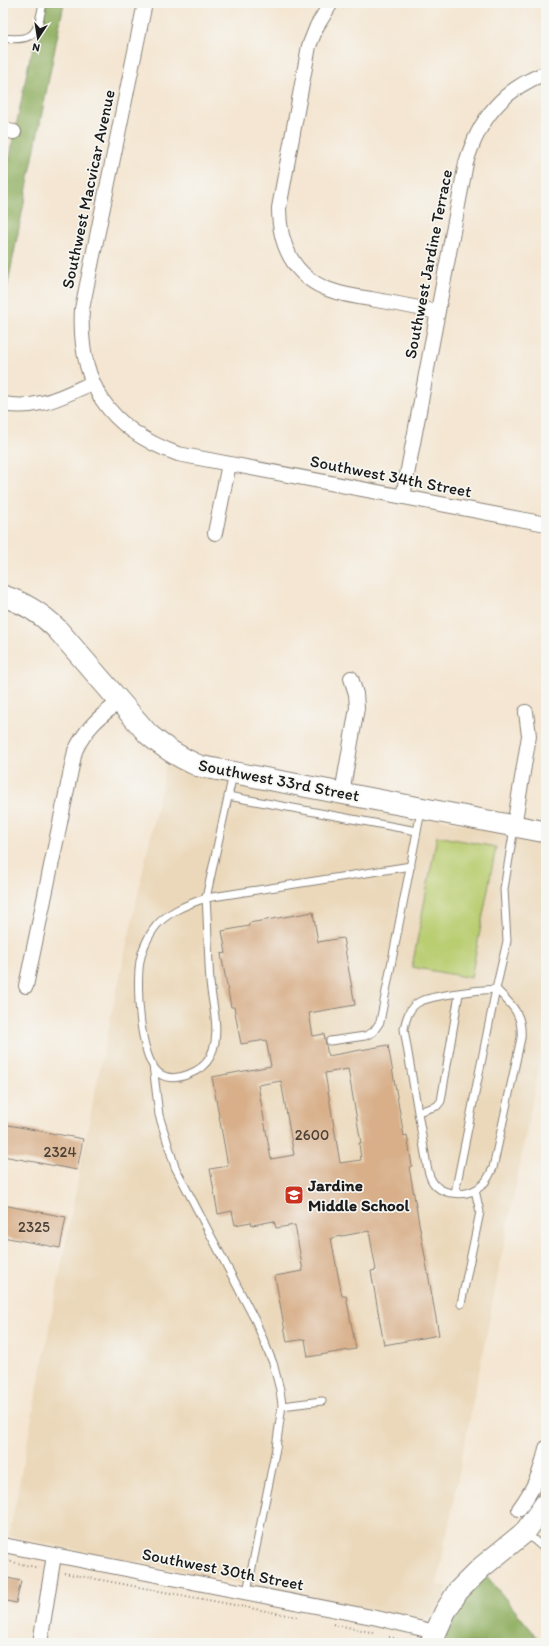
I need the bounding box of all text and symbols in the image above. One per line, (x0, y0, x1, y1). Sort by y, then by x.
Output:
north arrow (18, 18, 58, 58)
text: N (31, 40, 41, 54)
street label: Southwest Macvicar Avenue (57, 88, 119, 290)
street label: Southwest Jardine Terrace (400, 168, 456, 360)
street label: Southwest 34th Street (308, 451, 474, 501)
street label: Southwest 33rd Street (197, 755, 361, 805)
house number: 2600 (295, 1126, 329, 1144)
house number: 2324 (44, 1143, 76, 1161)
place label: Jardine Middle School (307, 1175, 409, 1215)
school or university icon: Jardine Middle School (283, 1184, 305, 1206)
house number: 2325 (18, 1218, 50, 1236)
street label: Southwest 30th Street (140, 1543, 306, 1595)

